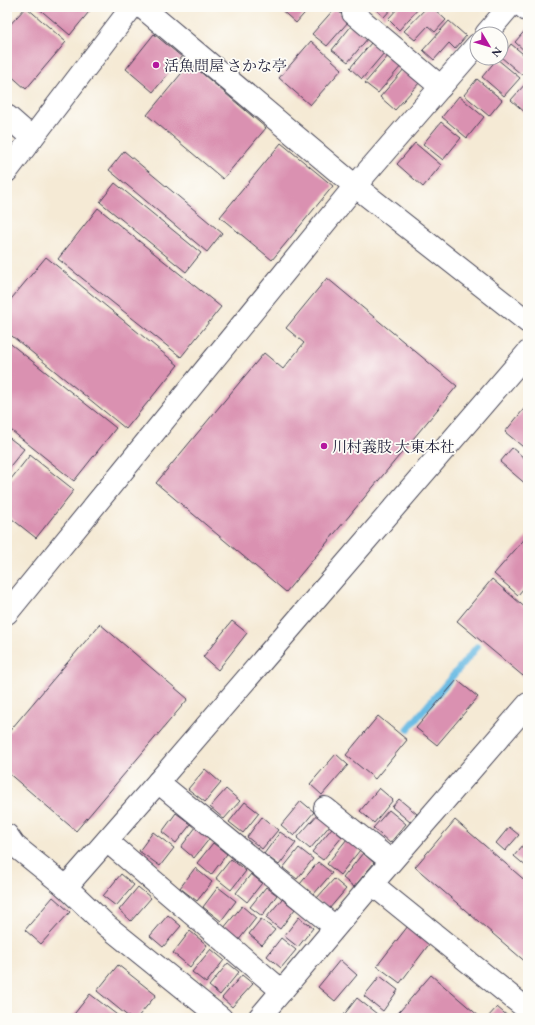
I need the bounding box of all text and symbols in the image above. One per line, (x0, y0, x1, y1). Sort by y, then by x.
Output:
north arrow (469, 26, 509, 66)
text: N (489, 44, 505, 60)
place label: 活魚問屋 さかな亭 (164, 56, 287, 75)
marker: 活魚問屋 さかな亭 (151, 60, 161, 70)
place label: 川村義肢 大東本社 (332, 437, 455, 456)
marker: 川村義肢 大東本社 (319, 441, 329, 451)

